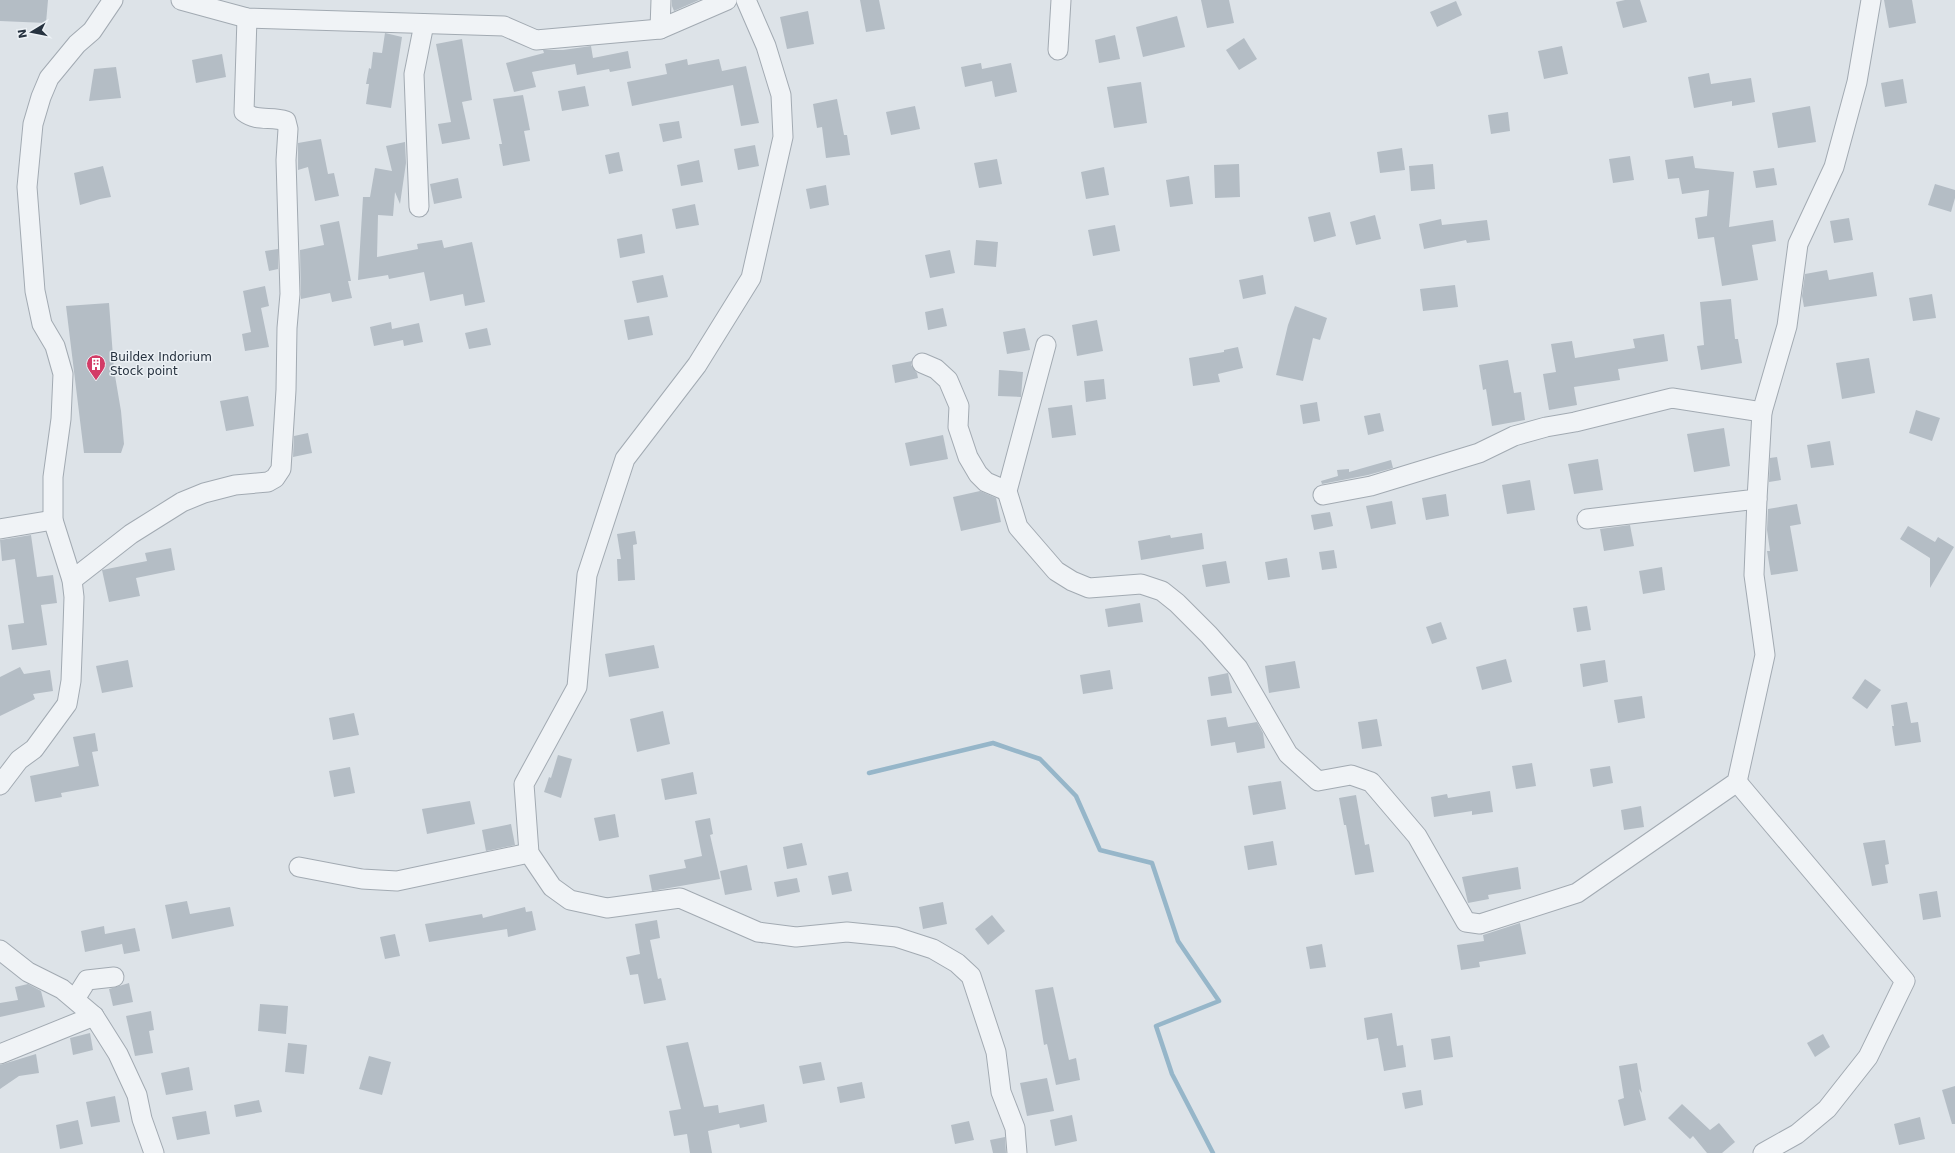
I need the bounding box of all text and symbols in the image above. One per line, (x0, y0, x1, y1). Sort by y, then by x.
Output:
north arrow (12, 12, 52, 52)
text: N (15, 28, 30, 39)
place label: Buildex Indorium Stock point (110, 350, 212, 378)
building icon: Buildex Indorium Stock point (85, 353, 107, 381)

